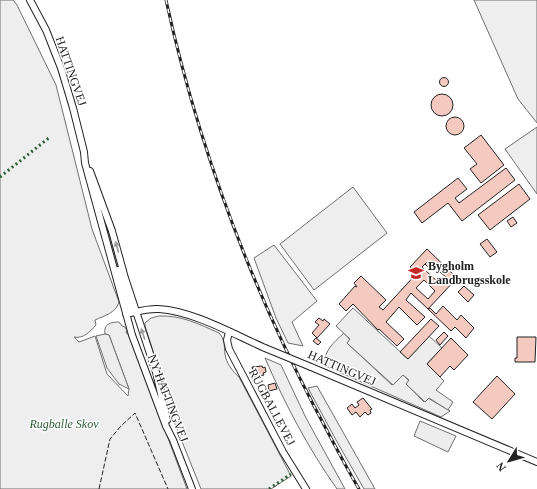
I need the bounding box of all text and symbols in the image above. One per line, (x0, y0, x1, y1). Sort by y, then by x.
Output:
street label: HATTINGVEJ (53, 34, 90, 108)
one-way arrow (114, 241, 120, 253)
place label: Bygholm Landbrugsskole (428, 259, 511, 287)
school or university icon: Bygholm Landbrugsskole (407, 264, 425, 282)
one-way arrow (140, 328, 146, 340)
street label: HATTINGVEJ (306, 347, 378, 389)
street label: NY HATTINGVEJ (145, 352, 191, 444)
street label: RUGBALLEVEJ (246, 366, 298, 448)
park label: Rugballe Skov (29, 417, 99, 431)
north arrow (489, 441, 529, 481)
text: N (494, 460, 508, 474)

